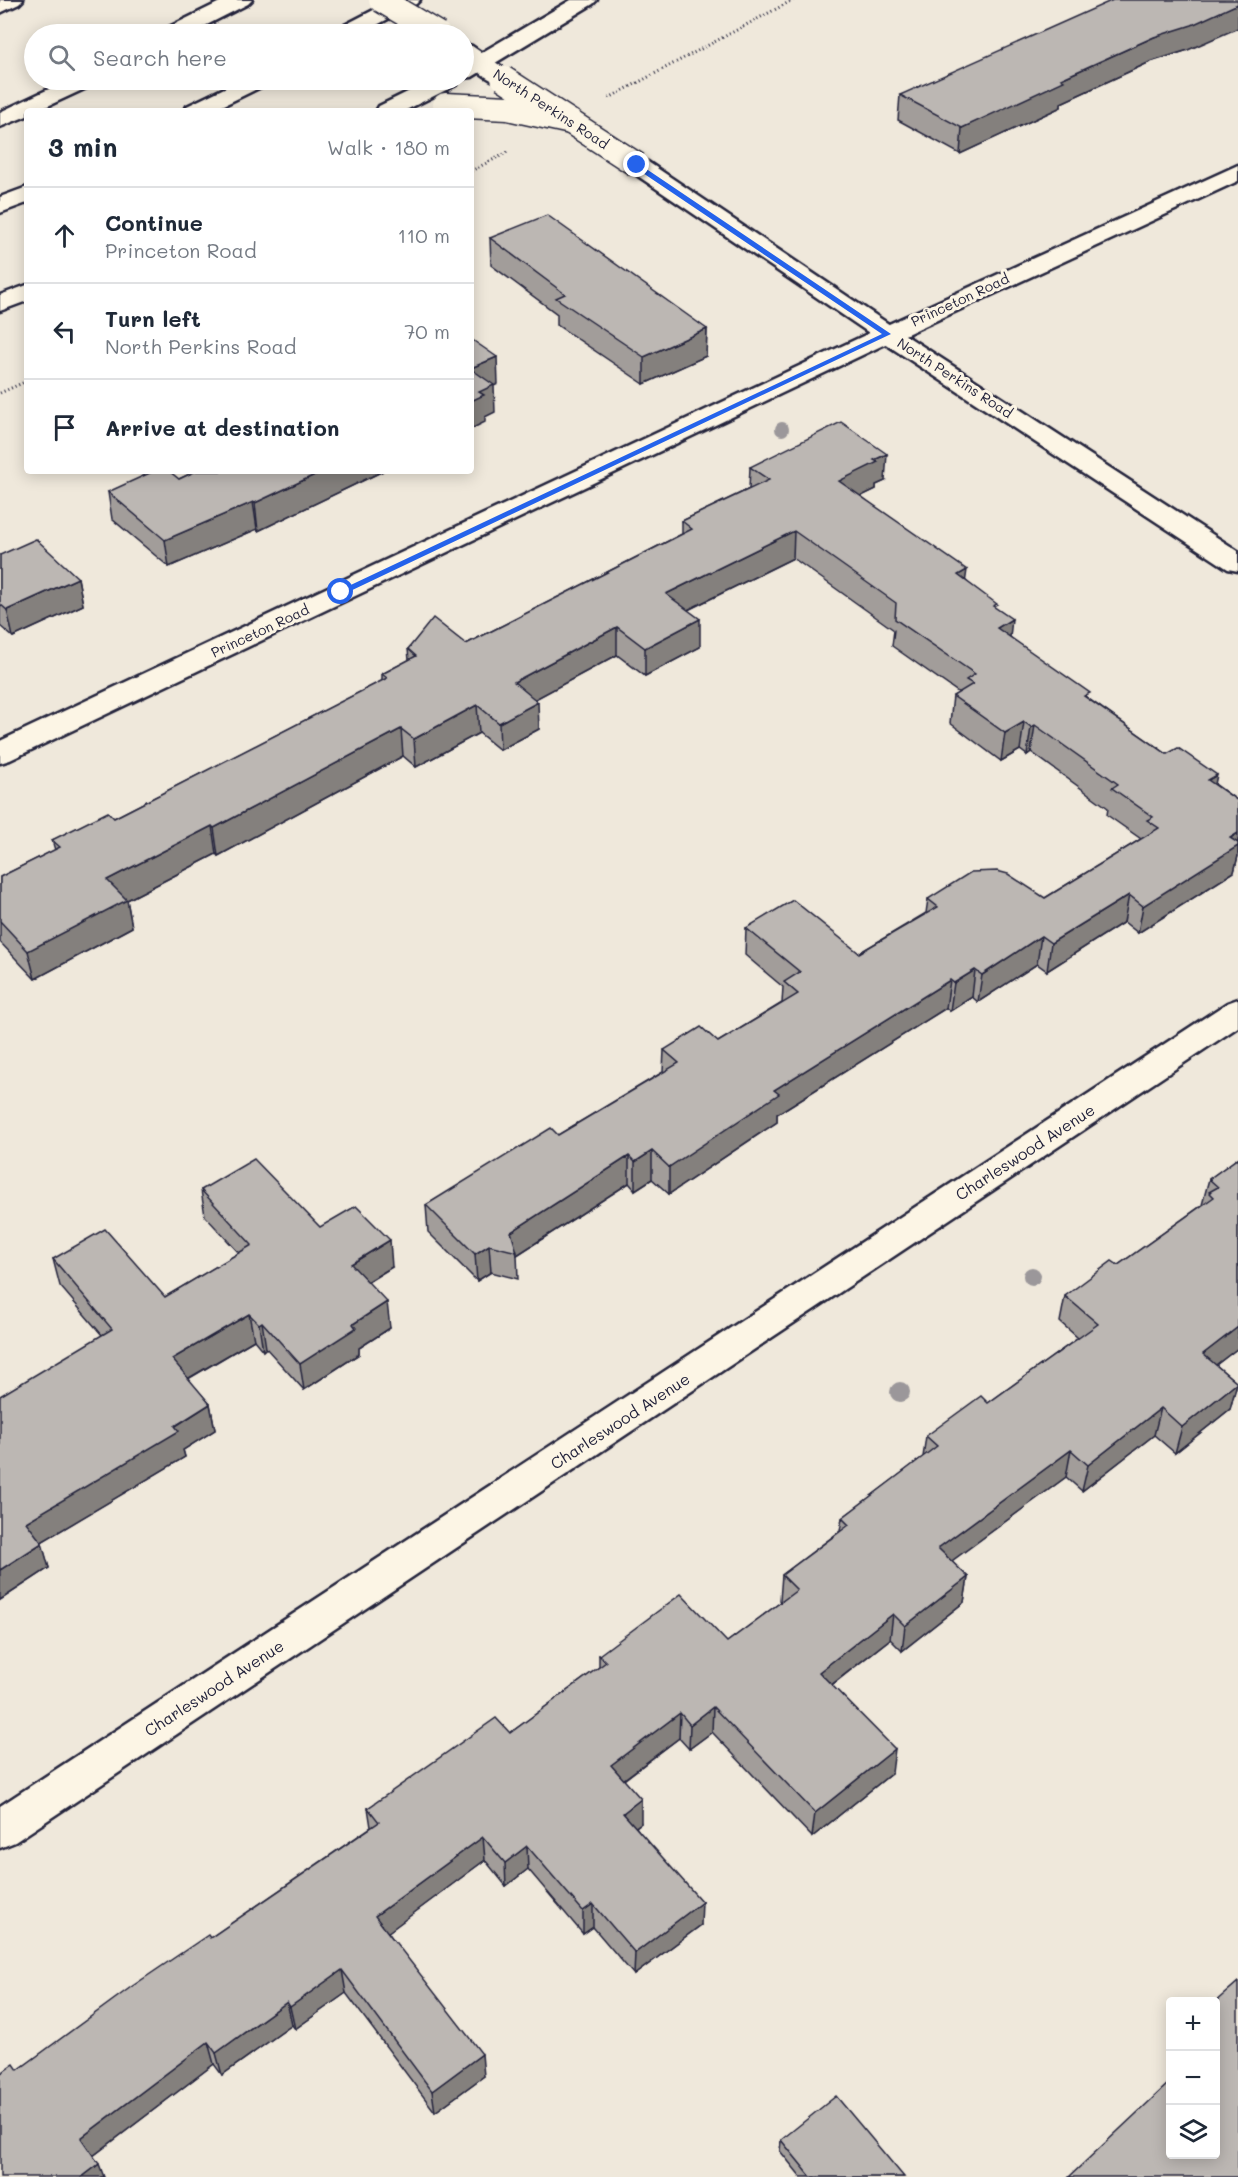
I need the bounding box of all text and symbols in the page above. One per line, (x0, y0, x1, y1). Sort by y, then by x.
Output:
search box (24, 24, 474, 90)
icon: search (45, 41, 78, 74)
text: Search here (93, 43, 227, 72)
street label: North Perkins Road (490, 64, 613, 153)
text: 3 min (48, 130, 117, 164)
text: Walk · 180 m (327, 134, 450, 160)
route end (623, 151, 649, 177)
text: Continue (105, 208, 203, 237)
icon: ahead (48, 219, 81, 252)
text: 110 m (397, 222, 450, 248)
text: Princeton Road (105, 237, 257, 263)
street label: Princeton Road (908, 268, 1012, 331)
text: Turn left (105, 304, 201, 333)
icon: left (48, 315, 81, 348)
text: 70 m (404, 318, 450, 344)
text: North Perkins Road (105, 333, 297, 359)
street label: North Perkins Road (894, 333, 1017, 422)
icon: arrive (48, 411, 81, 444)
text: Arrive at destination (105, 413, 340, 442)
route start (327, 578, 353, 604)
street label: Princeton Road (208, 599, 312, 662)
street label: Charleswood Avenue (951, 1099, 1098, 1205)
street label: Charleswood Avenue (546, 1368, 693, 1474)
street label: Charleswood Avenue (140, 1635, 287, 1741)
map controls (1166, 1997, 1220, 2159)
button: + (1166, 1997, 1220, 2051)
button: − (1166, 2051, 1220, 2105)
button: layers (1166, 2105, 1220, 2159)

